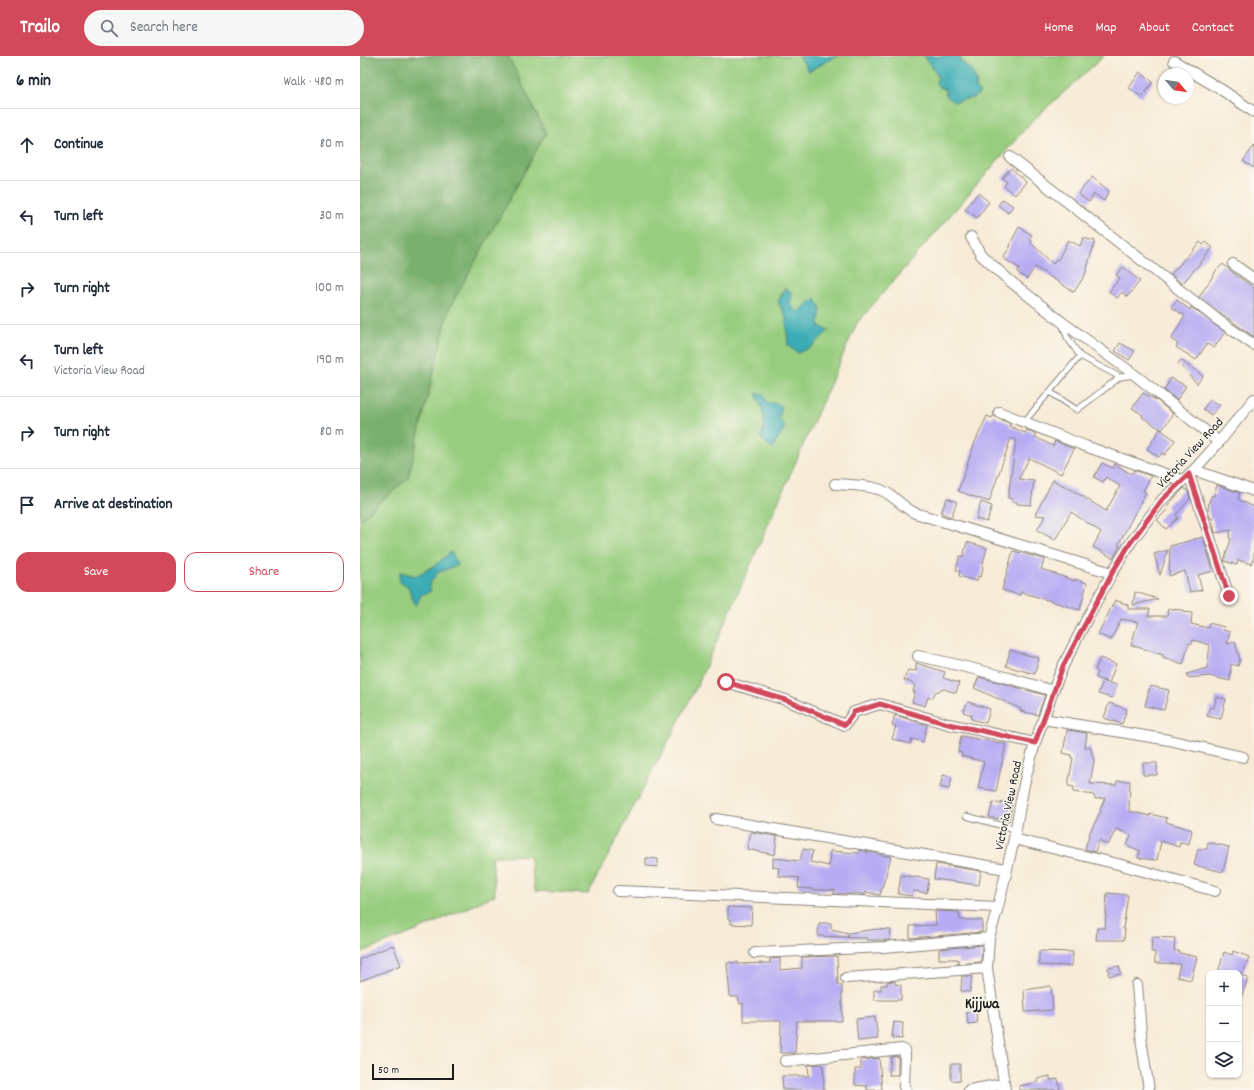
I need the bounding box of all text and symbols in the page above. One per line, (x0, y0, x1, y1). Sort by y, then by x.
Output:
search box (84, 10, 364, 46)
text: Trailo (20, 15, 60, 42)
icon: search (98, 17, 120, 39)
text: Search here (130, 17, 198, 39)
text: Home (1044, 18, 1073, 38)
text: Map (1095, 18, 1117, 38)
text: About (1139, 18, 1170, 38)
text: Contact (1192, 18, 1234, 38)
north arrow (1158, 68, 1194, 104)
text: 6 min (16, 70, 51, 94)
text: Walk · 480 m (283, 73, 344, 92)
icon: ahead (16, 134, 38, 156)
text: Continue (54, 134, 103, 156)
text: 80 m (320, 135, 344, 154)
icon: left (16, 206, 38, 228)
text: Turn left (54, 206, 103, 228)
text: 30 m (319, 207, 344, 226)
icon: right (16, 278, 38, 300)
text: Turn right (54, 278, 110, 300)
text: 100 m (315, 279, 344, 298)
text: Turn left (54, 340, 103, 362)
icon: left (16, 350, 38, 372)
text: 190 m (316, 351, 344, 370)
text: Victoria View Road (54, 362, 145, 381)
street label: Victoria View Road (1153, 414, 1229, 493)
icon: right (16, 422, 38, 444)
text: Turn right (54, 422, 110, 444)
text: 80 m (320, 423, 344, 442)
icon: arrive (16, 494, 38, 516)
text: Arrive at destination (54, 494, 172, 516)
button: Save (16, 552, 176, 592)
button: Share (184, 552, 344, 592)
route end (1220, 587, 1238, 605)
route start (717, 673, 735, 691)
street label: Victoria View Road (991, 759, 1028, 852)
map controls (1206, 970, 1242, 1078)
button: + (1206, 970, 1242, 1006)
district label: Kijjwa (965, 994, 1000, 1016)
button: − (1206, 1006, 1242, 1042)
button: layers (1206, 1042, 1242, 1078)
scale bar (372, 1062, 454, 1081)
text: 50 m (378, 1063, 399, 1079)

